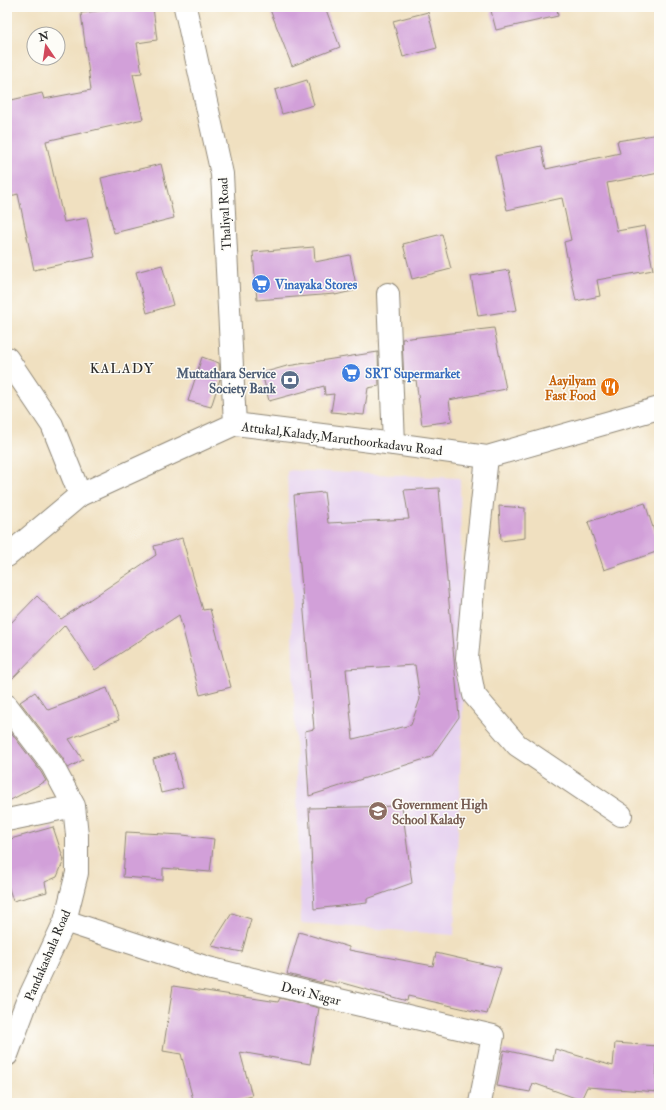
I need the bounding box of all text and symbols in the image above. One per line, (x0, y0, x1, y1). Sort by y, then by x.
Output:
north arrow (26, 26, 66, 66)
text: N (37, 29, 51, 44)
street label: Thaliyal Road (215, 177, 236, 251)
supermarket icon: Vinayaka Stores (250, 273, 272, 295)
place label: Vinayaka Stores (274, 277, 358, 294)
district label: KALADY (90, 360, 154, 377)
supermarket icon: SRT Supermarket (340, 362, 362, 384)
place label: Muttathara Service Society Bank (176, 366, 277, 398)
place label: SRT Supermarket (365, 366, 461, 383)
bank icon: Muttathara Service Society Bank (279, 369, 301, 391)
place label: Aayilyam Fast Food (545, 373, 597, 404)
restaurant icon: Aayilyam Fast Food (599, 376, 621, 398)
street label: Attukal,Kalady,Maruthoorkadavu Road (239, 419, 444, 460)
place label: Government High School Kalady (392, 797, 488, 829)
school or university icon: Government High School Kalady (367, 800, 389, 822)
street label: Pandakashala Road (21, 907, 75, 1003)
street label: Devi Nagar (279, 979, 342, 1009)

